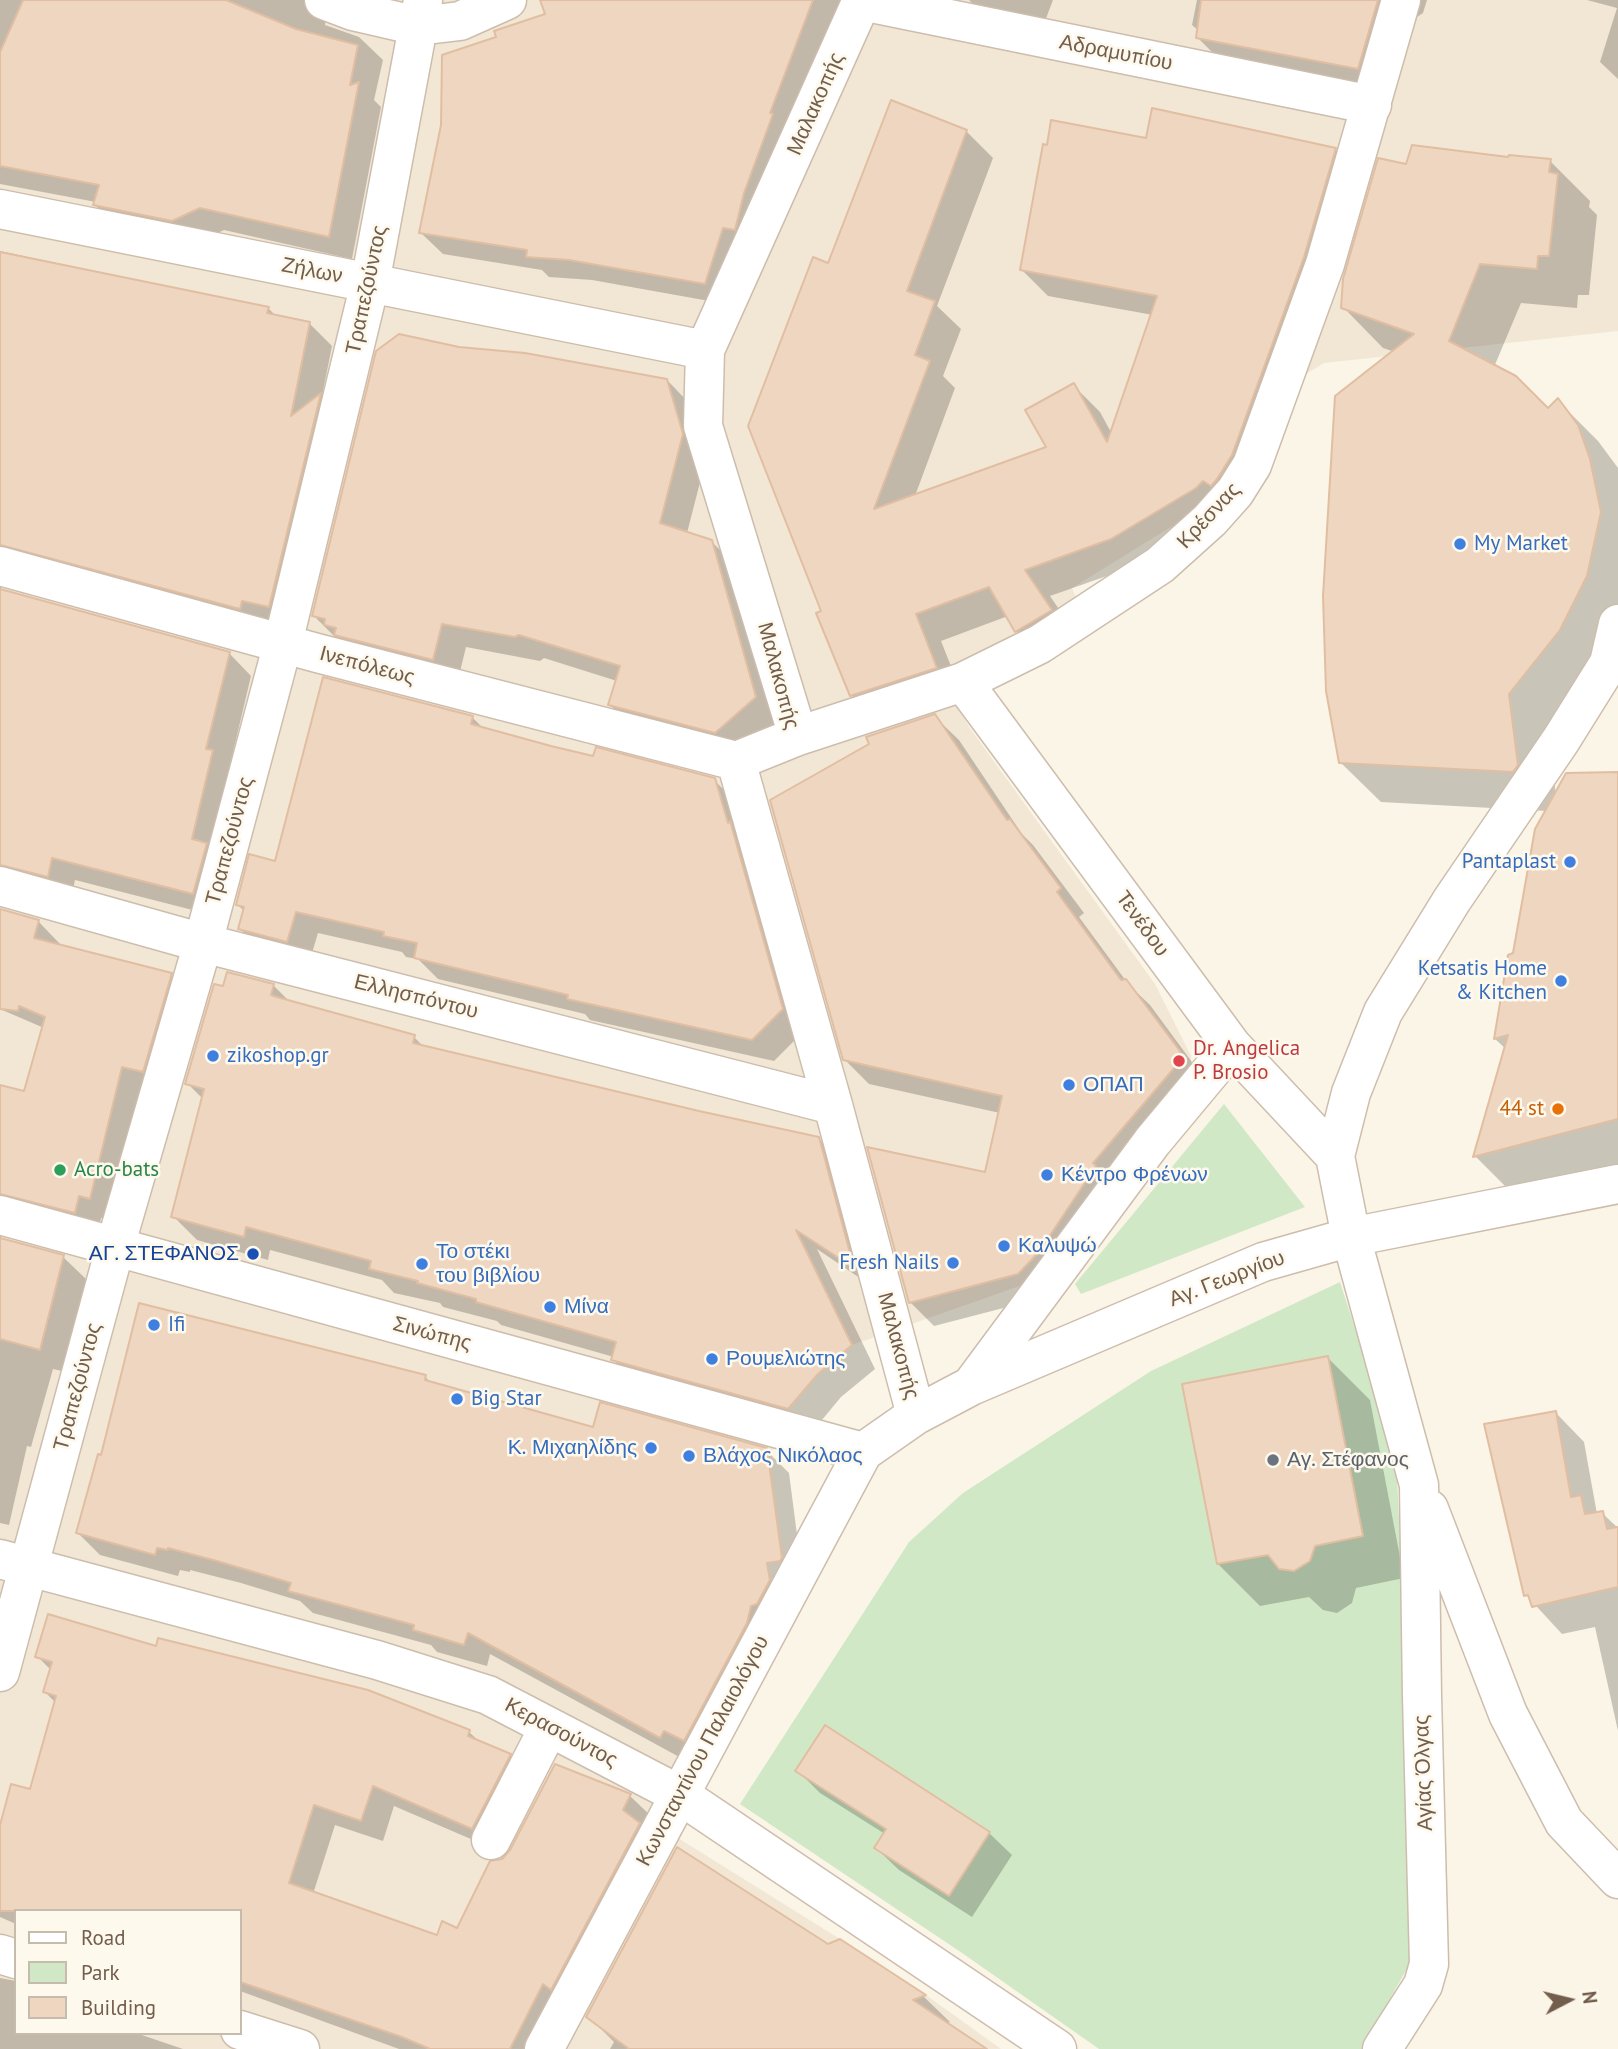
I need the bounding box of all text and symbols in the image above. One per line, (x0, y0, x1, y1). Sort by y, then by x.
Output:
street label: Αδραμυπίου (1057, 30, 1175, 76)
street label: Μαλακοπής (782, 49, 850, 159)
street label: Τραπεζούντος (341, 223, 393, 357)
street label: Ζήλων (279, 253, 345, 289)
street label: Κρέσνας (1172, 478, 1246, 554)
place label: My Market (1474, 531, 1568, 557)
marker: My Market (1452, 536, 1468, 552)
street label: Μαλακοπής (752, 620, 804, 732)
street label: Ινεπόλεως (317, 641, 417, 691)
street label: Τραπεζούντος (201, 774, 259, 908)
place label: Pantaplast (1462, 849, 1556, 875)
marker: Pantaplast (1562, 854, 1578, 870)
street label: Τενέδου (1110, 886, 1174, 962)
place label: Ketsatis Home & Kitchen (1418, 956, 1547, 1006)
street label: Ελλησπόντου (351, 969, 481, 1025)
marker: Ketsatis Home & Kitchen (1553, 973, 1569, 989)
place label: Dr. Angelica P. Brosio (1193, 1036, 1300, 1086)
place label: zikoshop.gr (227, 1043, 329, 1069)
marker: zikoshop.gr (205, 1048, 221, 1064)
marker: Dr. Angelica P. Brosio (1171, 1053, 1187, 1069)
place label: ΟΠΑΠ (1083, 1072, 1144, 1098)
marker: ΟΠΑΠ (1061, 1077, 1077, 1093)
place label: 44 st (1500, 1096, 1544, 1122)
marker: 44 st (1550, 1101, 1566, 1117)
place label: Acro-bats (74, 1157, 159, 1183)
marker: Acro-bats (52, 1162, 68, 1178)
place label: Κέντρο Φρένων (1061, 1162, 1208, 1188)
marker: Κέντρο Φρένων (1039, 1167, 1055, 1183)
place label: Καλυψώ (1018, 1233, 1097, 1259)
marker: Καλυψώ (996, 1238, 1012, 1254)
place label: Το στέκι του βιβλίου (436, 1239, 540, 1289)
place label: ΑΓ. ΣΤΕΦΑΝΟΣ (89, 1241, 239, 1267)
street label: Αγ. Γεωργίου (1166, 1245, 1288, 1313)
marker: ΑΓ. ΣΤΕΦΑΝΟΣ (245, 1246, 261, 1262)
place label: Fresh Nails (839, 1250, 939, 1276)
marker: Fresh Nails (945, 1255, 961, 1271)
marker: Το στέκι του βιβλίου (414, 1256, 430, 1272)
street label: Μαλακοπής (872, 1290, 924, 1402)
place label: Μίνα (564, 1294, 609, 1320)
marker: Μίνα (542, 1299, 558, 1315)
street label: Σινώπης (390, 1311, 474, 1357)
place label: Ifi (168, 1312, 185, 1338)
marker: Ifi (146, 1317, 162, 1333)
street label: Τραπεζούντος (49, 1320, 107, 1454)
place label: Ρουμελιώτης (726, 1346, 845, 1372)
marker: Ρουμελιώτης (704, 1351, 720, 1367)
place label: Big Star (471, 1386, 542, 1412)
marker: Big Star (449, 1391, 465, 1407)
place label: Κ. Μιχαηλίδης (508, 1435, 637, 1461)
marker: Κ. Μιχαηλίδης (643, 1440, 659, 1456)
place label: Βλάχος Νικόλαος (703, 1443, 863, 1469)
place label: Αγ. Στέφανος (1287, 1447, 1409, 1473)
marker: Βλάχος Νικόλαος (681, 1448, 697, 1464)
marker: Αγ. Στέφανος (1265, 1452, 1281, 1468)
street label: Κωνσταντίνου Παλαιολόγου (631, 1631, 775, 1871)
street label: Κερασούντος (500, 1693, 622, 1773)
street label: Αγίας Όλγας (1409, 1715, 1439, 1831)
legend (14, 1909, 242, 2035)
text: Road (81, 1924, 125, 1951)
text: Park (81, 1959, 120, 1986)
north arrow (1534, 1965, 1604, 2035)
text: N (1577, 1990, 1603, 2005)
text: Building (81, 1994, 156, 2021)

